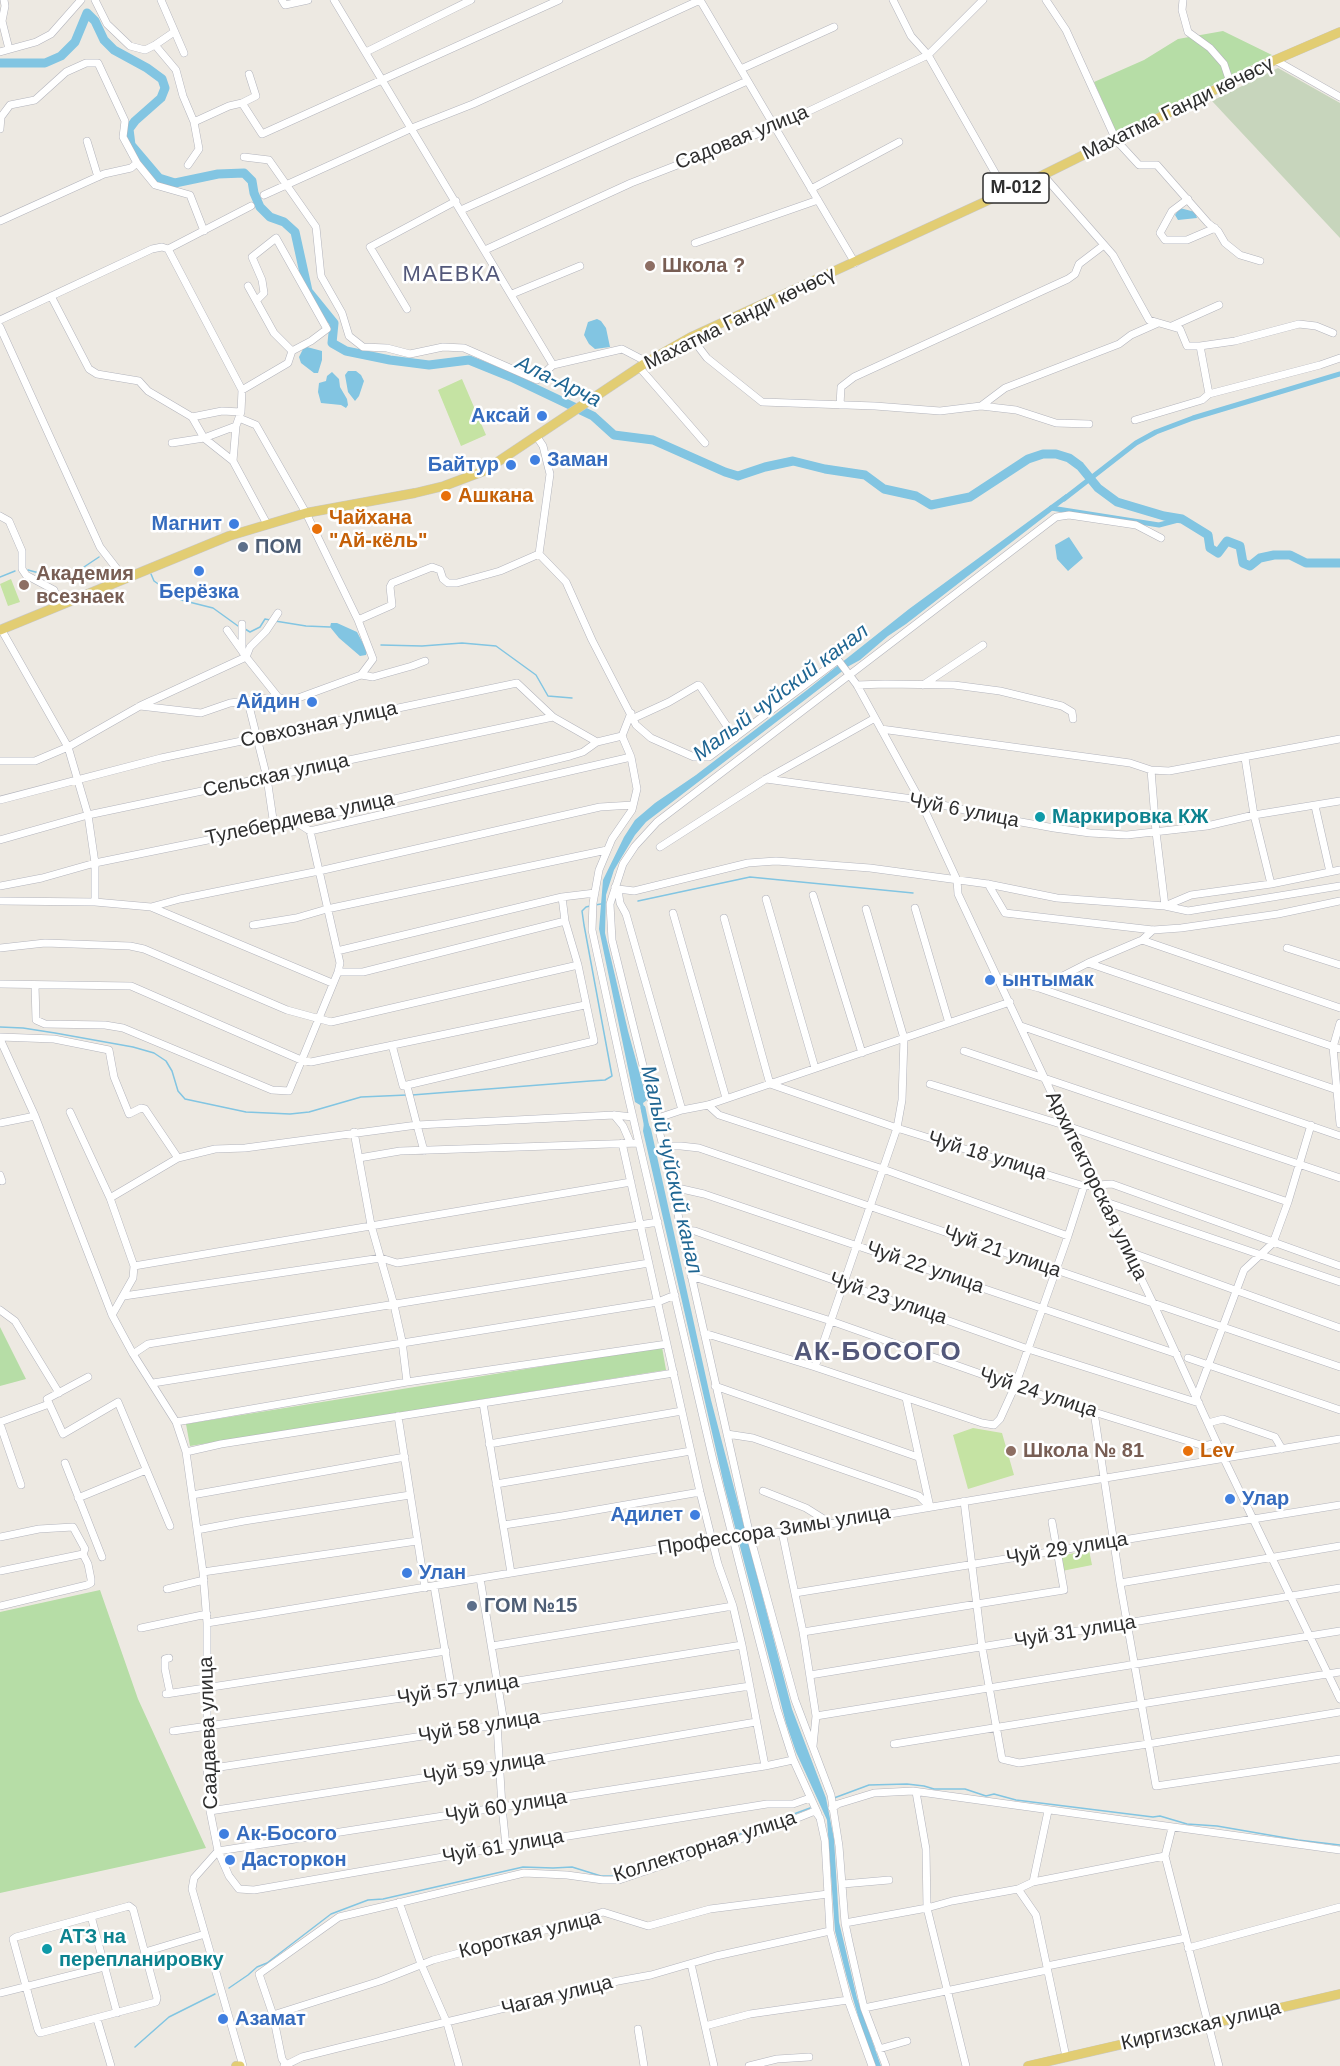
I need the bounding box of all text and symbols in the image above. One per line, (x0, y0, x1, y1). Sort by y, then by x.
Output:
street label: Махатма Ганди көчөсү (1078, 52, 1278, 166)
street label: Садовая улица (672, 100, 812, 176)
road number: М-012 (983, 173, 1049, 203)
place label: Школа ? (662, 254, 745, 278)
marker: Школа ? (643, 259, 657, 273)
district label: МАЕВКА (403, 262, 501, 288)
street label: Махатма Ганди көчөсү (640, 262, 840, 376)
water label: Ала-Арча (511, 351, 605, 413)
place label: Аксай (471, 404, 530, 428)
marker: Аксай (535, 409, 549, 423)
place label: Заман (547, 448, 608, 472)
place label: Байтур (428, 453, 499, 477)
marker: Заман (528, 453, 542, 467)
marker: Байтур (504, 458, 518, 472)
place label: Ашкана (458, 484, 533, 508)
marker: Ашкана (439, 489, 453, 503)
place label: Чайхана "Ай-кёль" (329, 506, 427, 553)
place label: Магнит (151, 512, 222, 536)
marker: Магнит (227, 517, 241, 531)
marker: Чайхана "Ай-кёль" (310, 522, 324, 536)
place label: ПОМ (255, 535, 302, 559)
marker: ПОМ (236, 540, 250, 554)
place label: Академия всезнаек (36, 562, 134, 609)
marker: Берёзка (192, 564, 206, 578)
marker: Академия всезнаек (17, 578, 31, 592)
place label: Берёзка (159, 580, 239, 604)
water label: Малый чуйский канал (688, 619, 874, 767)
place label: Айдин (236, 690, 300, 714)
marker: Айдин (305, 695, 319, 709)
street label: Совхозная улица (238, 697, 400, 753)
street label: Сельская улица (201, 749, 351, 803)
street label: Тулебердиева улица (203, 787, 397, 851)
street label: Чуй 6 улица (907, 789, 1021, 833)
place label: Маркировка КЖ (1052, 805, 1208, 829)
marker: Маркировка КЖ (1033, 810, 1047, 824)
place label: ынтымак (1002, 968, 1094, 992)
marker: ынтымак (983, 973, 997, 987)
water label: Малый чуйский канал (635, 1063, 707, 1277)
street label: Архитекторская улица (1040, 1088, 1152, 1284)
street label: Чуй 18 улица (925, 1127, 1049, 1185)
street label: Чуй 21 улица (940, 1221, 1064, 1283)
street label: Чуй 22 улица (863, 1237, 987, 1299)
street label: Чуй 23 улица (826, 1268, 950, 1330)
district label: АК-БОСОГО (794, 1337, 962, 1369)
street label: Чуй 24 улица (976, 1363, 1100, 1423)
place label: Школа № 81 (1023, 1439, 1144, 1463)
place label: Lev (1200, 1439, 1234, 1463)
marker: Школа № 81 (1004, 1444, 1018, 1458)
marker: Lev (1181, 1444, 1195, 1458)
place label: Улар (1242, 1487, 1289, 1511)
marker: Улар (1223, 1492, 1237, 1506)
street label: Профессора Зимы улица (656, 1501, 892, 1561)
place label: Адилет (610, 1503, 683, 1527)
marker: Адилет (688, 1508, 702, 1522)
street label: Чуй 29 улица (1004, 1528, 1130, 1570)
place label: Улан (419, 1561, 466, 1585)
marker: Улан (400, 1566, 414, 1580)
place label: ГОМ №15 (484, 1594, 577, 1618)
marker: ГОМ №15 (465, 1599, 479, 1613)
street label: Чуй 31 улица (1012, 1611, 1138, 1653)
street label: Саадаева улица (194, 1656, 224, 1810)
street label: Чуй 57 улица (396, 1670, 520, 1710)
street label: Чуй 58 улица (416, 1706, 542, 1748)
street label: Чуй 59 улица (421, 1747, 547, 1789)
street label: Чуй 60 улица (443, 1786, 569, 1828)
street label: Коллекторная улица (611, 1806, 799, 1888)
place label: Ак-Босого (236, 1822, 337, 1846)
street label: Чуй 61 улица (440, 1825, 566, 1869)
marker: Ак-Босого (217, 1827, 231, 1841)
place label: Дасторкон (242, 1848, 347, 1872)
marker: Дасторкон (223, 1853, 237, 1867)
street label: Короткая улица (457, 1906, 603, 1964)
place label: АТЗ на перепланировку (59, 1925, 224, 1972)
marker: АТЗ на перепланировку (40, 1942, 54, 1956)
street label: Чагая улица (499, 1971, 615, 2021)
street label: Киргизская улица (1119, 1996, 1283, 2056)
place label: Азамат (235, 2007, 306, 2031)
marker: Азамат (216, 2012, 230, 2026)

